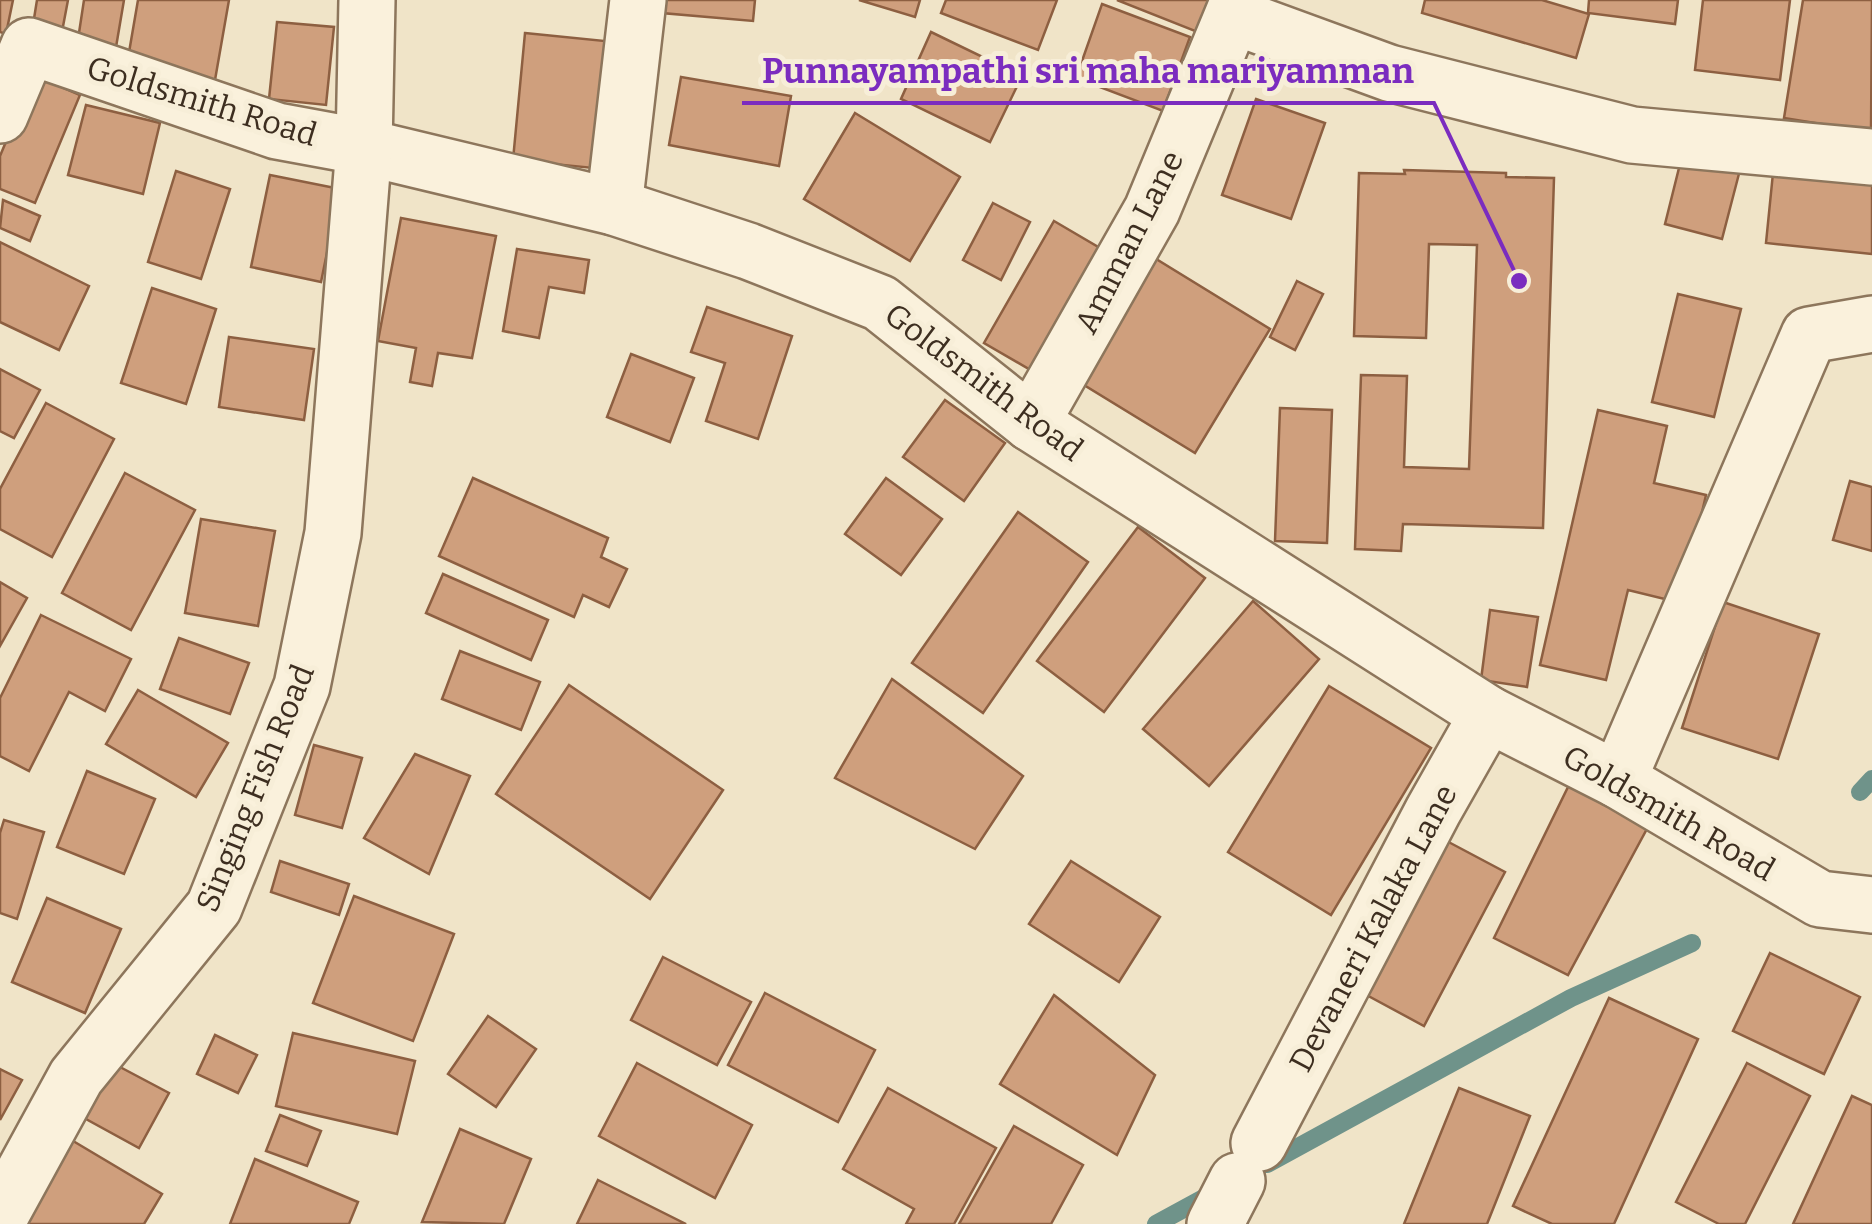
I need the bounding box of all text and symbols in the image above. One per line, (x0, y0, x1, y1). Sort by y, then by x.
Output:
callout: Punnayampathi sri maha mariyamman (742, 38, 1434, 103)
street label: Goldsmith Road (83, 48, 322, 154)
text: Punnayampathi sri maha mariyamman (762, 50, 1414, 92)
street label: Amman Lane (1067, 144, 1191, 340)
street label: Goldsmith Road (877, 295, 1091, 469)
street label: Singing Fish Road (188, 659, 322, 917)
street label: Goldsmith Road (1556, 737, 1782, 889)
street label: Devaneri Kalaka Lane (1281, 778, 1465, 1078)

